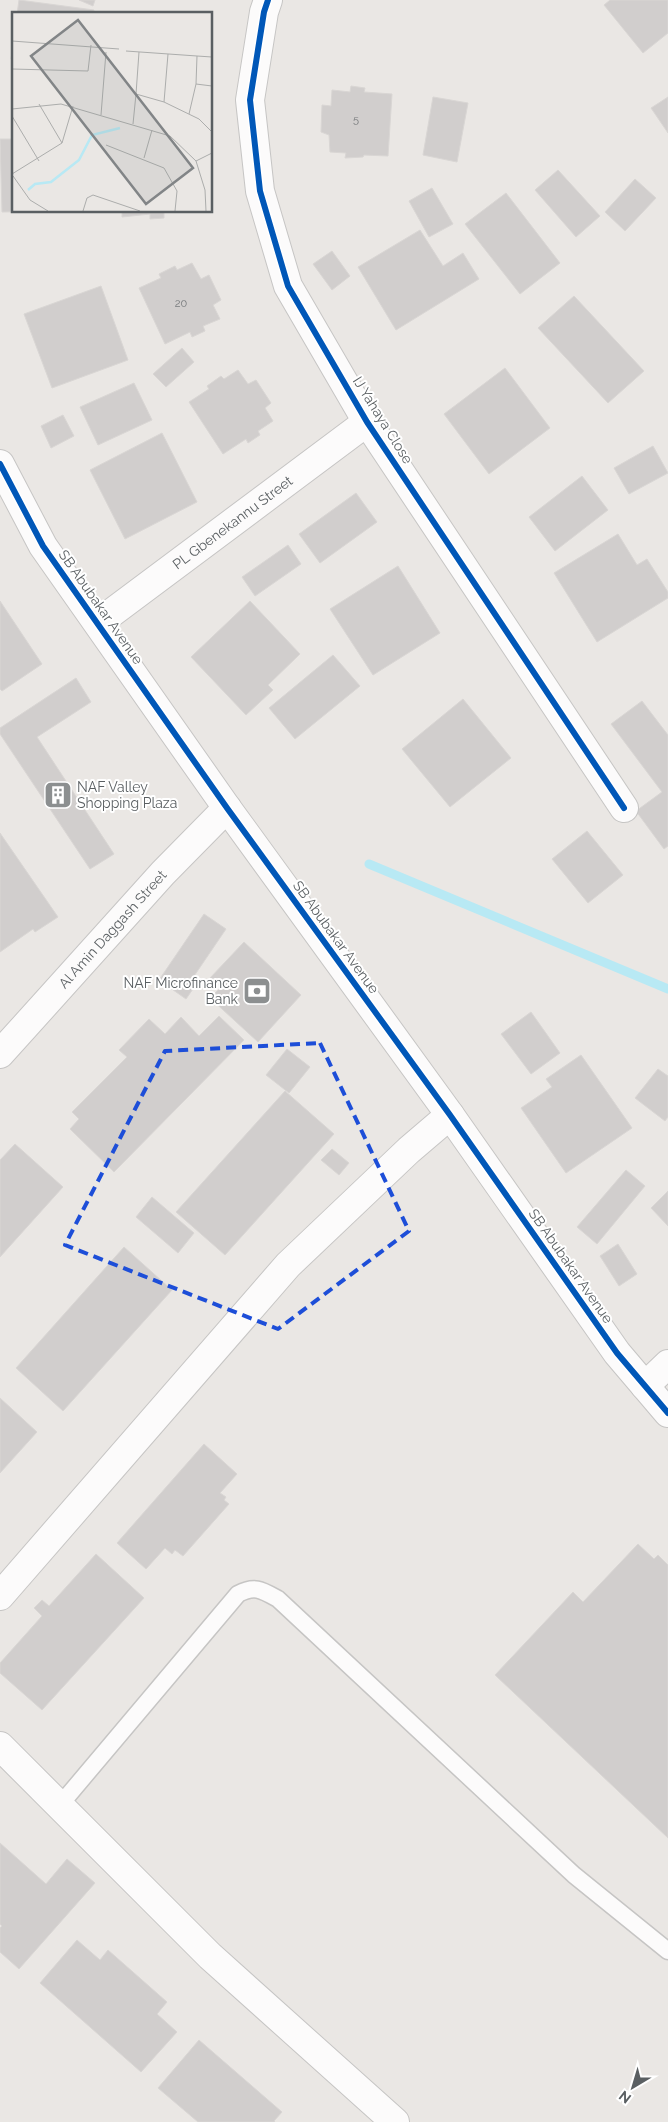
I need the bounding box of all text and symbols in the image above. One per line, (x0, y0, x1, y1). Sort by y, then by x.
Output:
inset map (12, 12, 212, 212)
house number: 5 (353, 113, 359, 126)
house number: 20 (175, 297, 187, 310)
street label: IJ Yahaya Close (350, 374, 416, 466)
street label: PL Gbenekannu Street (170, 472, 296, 572)
street label: SB Abubakar Avenue (56, 547, 146, 667)
place label: NAF Valley Shopping Plaza (77, 779, 177, 811)
building icon: NAF Valley Shopping Plaza (43, 780, 73, 810)
street label: Al Amin Daggash Street (55, 867, 170, 991)
street label: SB Abubakar Avenue (290, 877, 382, 997)
place label: NAF Microfinance Bank (123, 975, 239, 1007)
bank icon: NAF Microfinance Bank (242, 976, 272, 1006)
street label: SB Abubakar Avenue (526, 1206, 616, 1326)
north arrow (608, 2062, 658, 2112)
text: N (616, 2088, 634, 2107)

